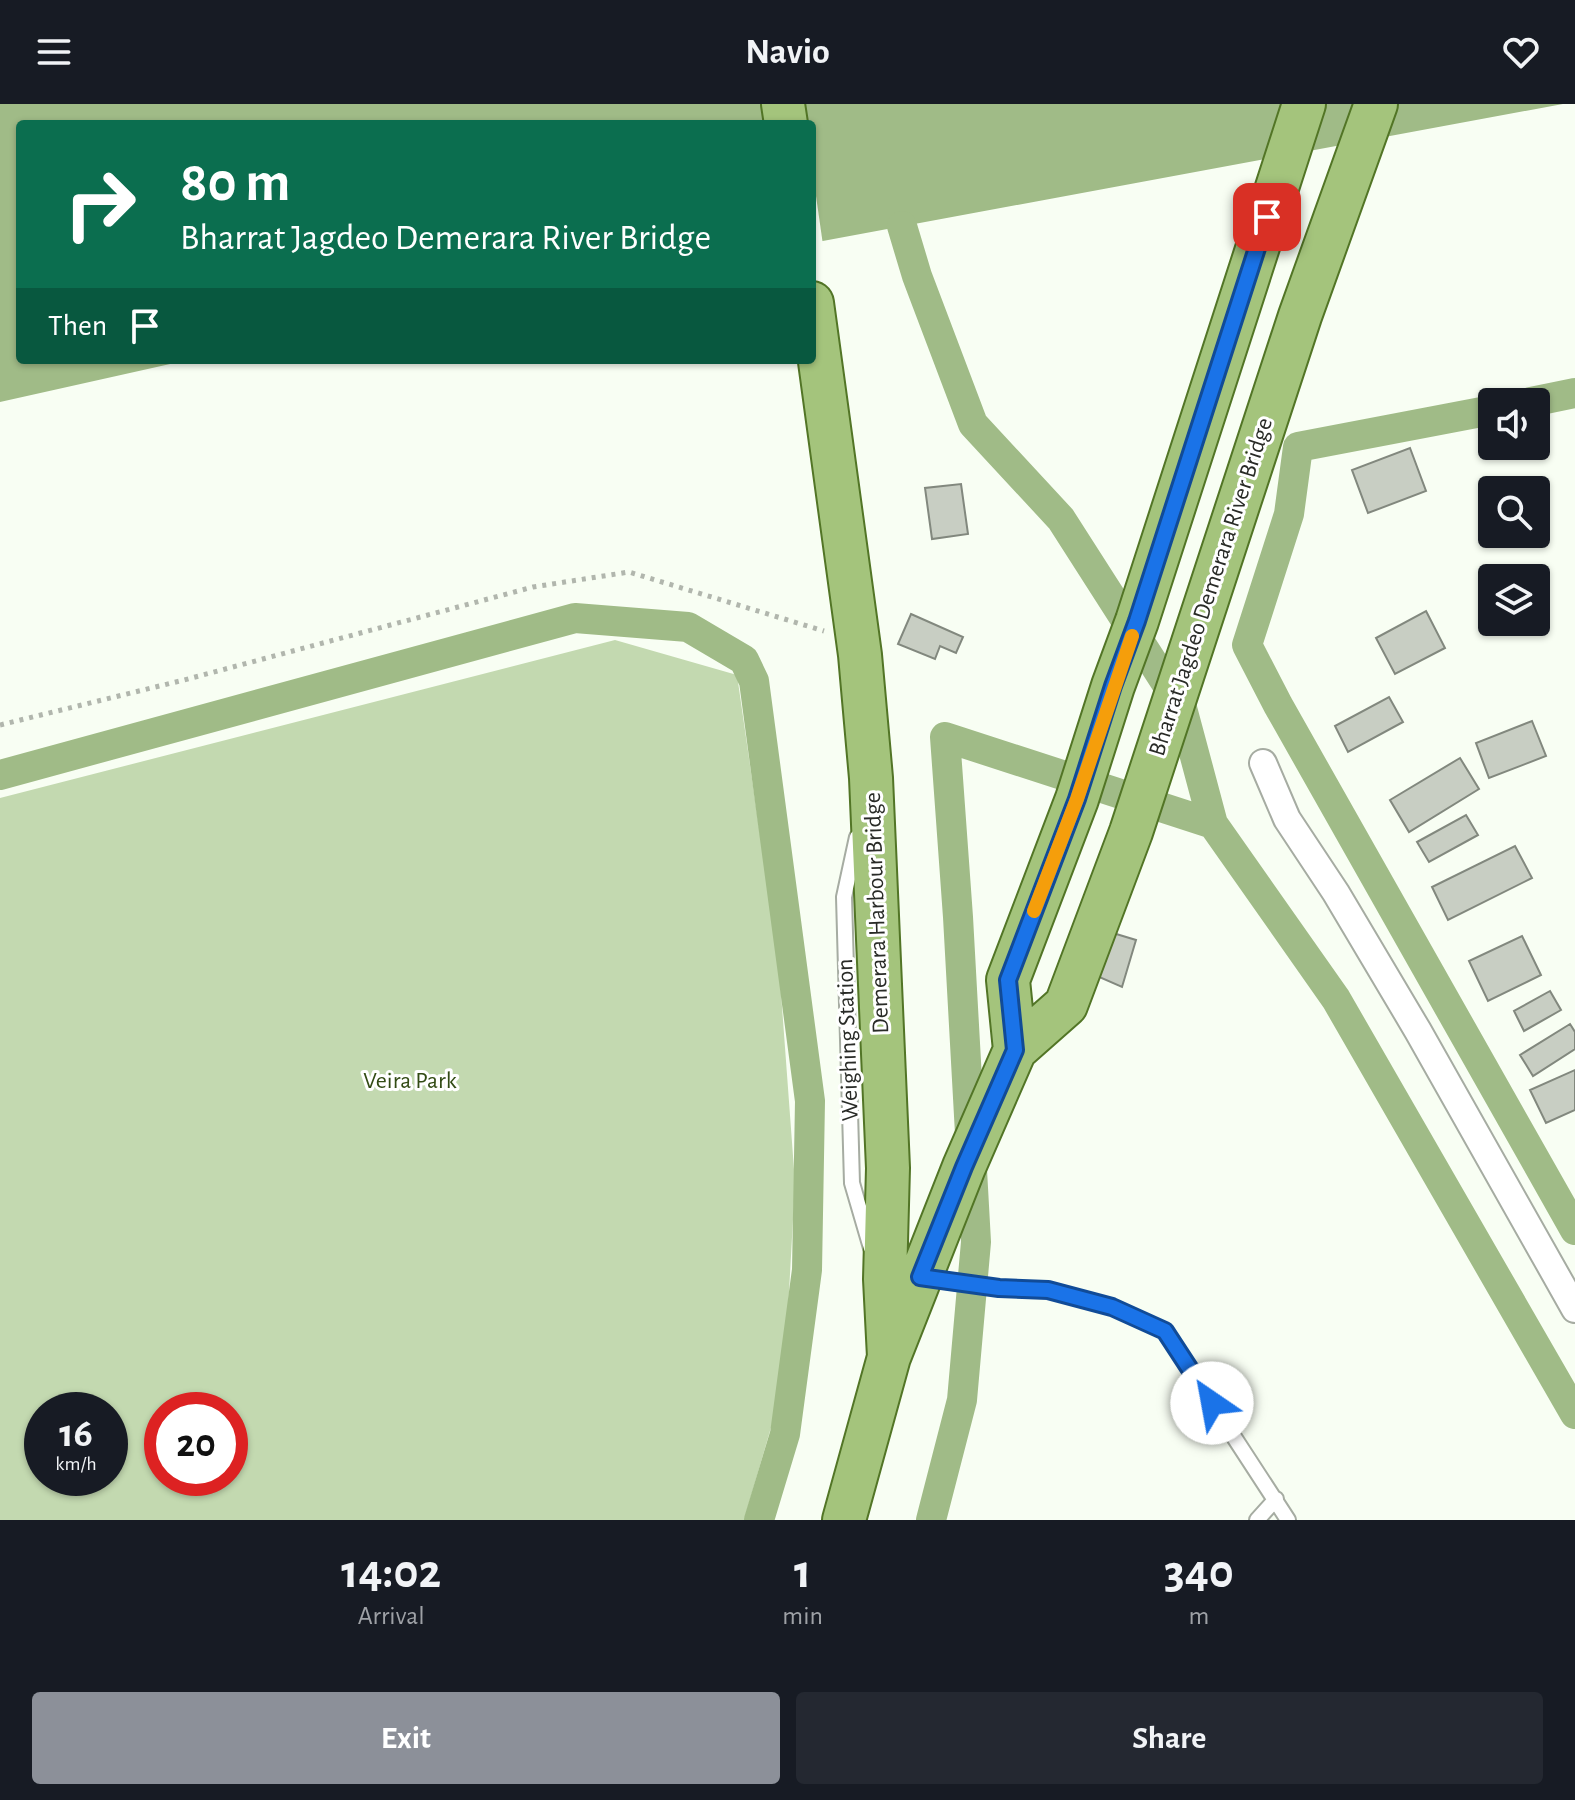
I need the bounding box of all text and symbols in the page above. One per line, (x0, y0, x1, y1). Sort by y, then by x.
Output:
icon: menu (32, 30, 76, 74)
icon: heart (1499, 30, 1543, 74)
text: Navio (745, 34, 830, 70)
icon: right (48, 152, 152, 256)
text: 80 m (180, 155, 290, 211)
pin (1233, 183, 1301, 251)
icon: arrive (1245, 195, 1289, 239)
text: Bharrat Jagdeo Demerara River Bridge (180, 220, 711, 256)
icon: arrive (123, 304, 167, 348)
text: Then (48, 311, 107, 341)
map controls (1478, 388, 1550, 636)
button: sound (1478, 388, 1550, 460)
street label: Bharrat Jagdeo Demerara River Bridge (1145, 415, 1277, 759)
button: search (1478, 476, 1550, 548)
button: layers (1478, 564, 1550, 636)
street label: Demerara Harbour Bridge (861, 792, 893, 1034)
street label: Weighing Station (833, 958, 863, 1122)
park label: Veira Park (363, 1069, 457, 1093)
position arrow (1170, 1361, 1254, 1445)
speed limit sign: 20 (144, 1392, 248, 1496)
text: 16 (59, 1414, 93, 1454)
text: km/h (55, 1454, 97, 1474)
text: 14:02 (341, 1549, 441, 1597)
text: 1 (794, 1549, 811, 1597)
text: 340 (1164, 1549, 1234, 1597)
text: Arrival (358, 1603, 425, 1629)
text: min (782, 1603, 823, 1629)
text: m (1189, 1603, 1209, 1629)
button: Exit (32, 1692, 780, 1784)
button: Share (796, 1692, 1543, 1784)

